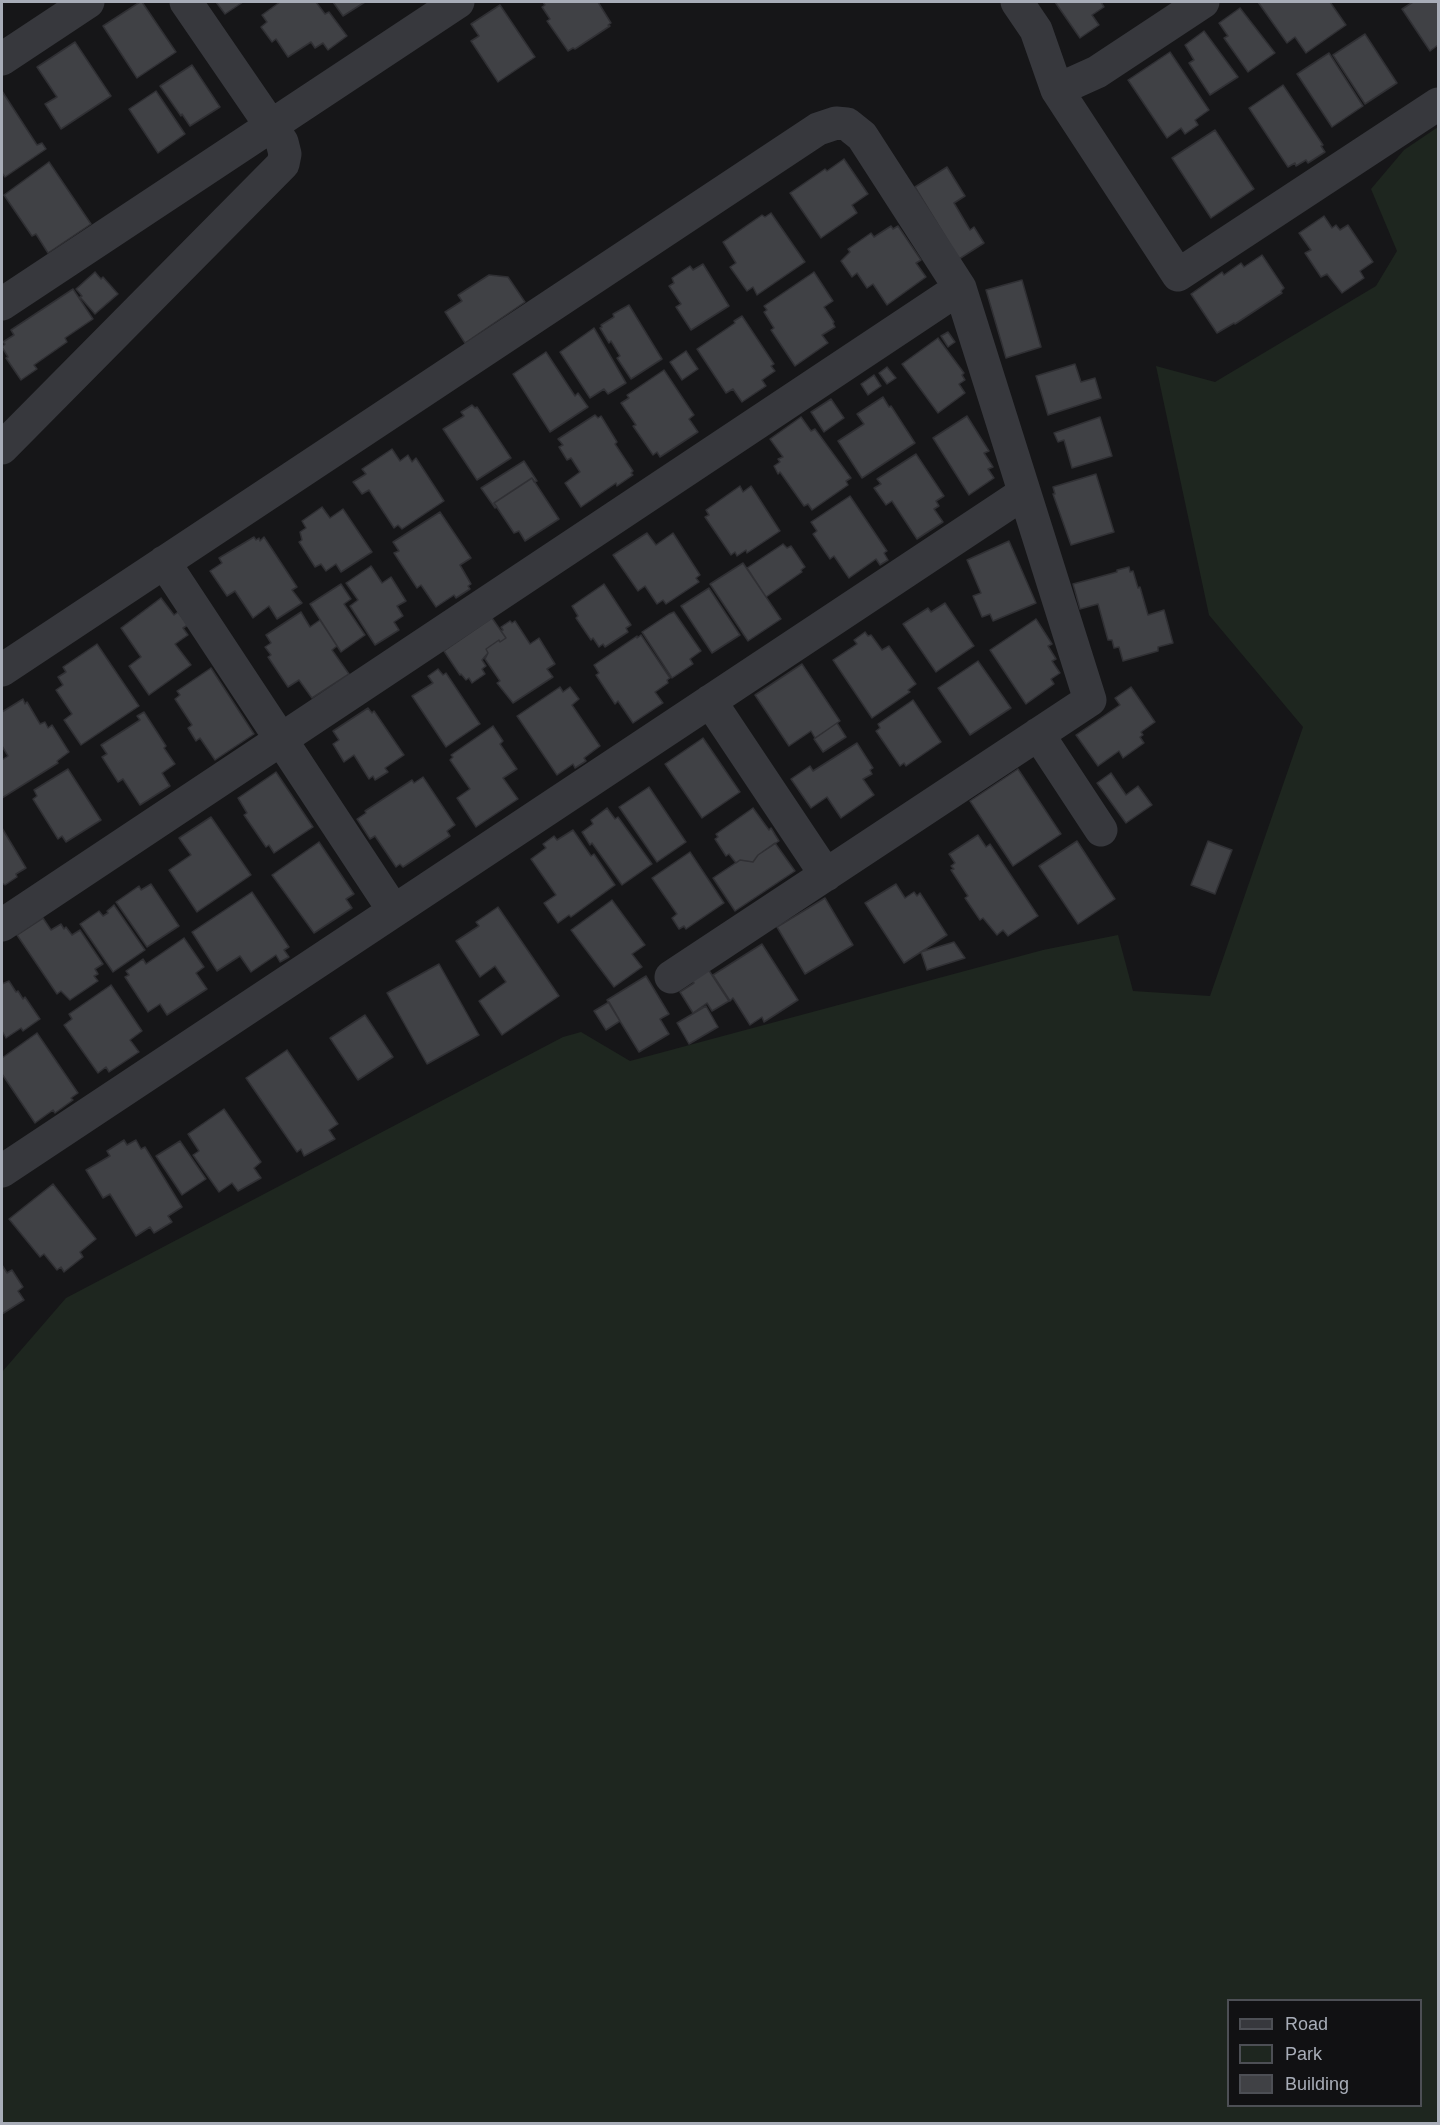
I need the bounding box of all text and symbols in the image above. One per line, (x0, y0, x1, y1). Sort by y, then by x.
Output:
legend (1227, 1999, 1422, 2107)
text: Road (1285, 2014, 1328, 2034)
text: Park (1285, 2044, 1322, 2064)
text: Building (1285, 2074, 1349, 2094)

